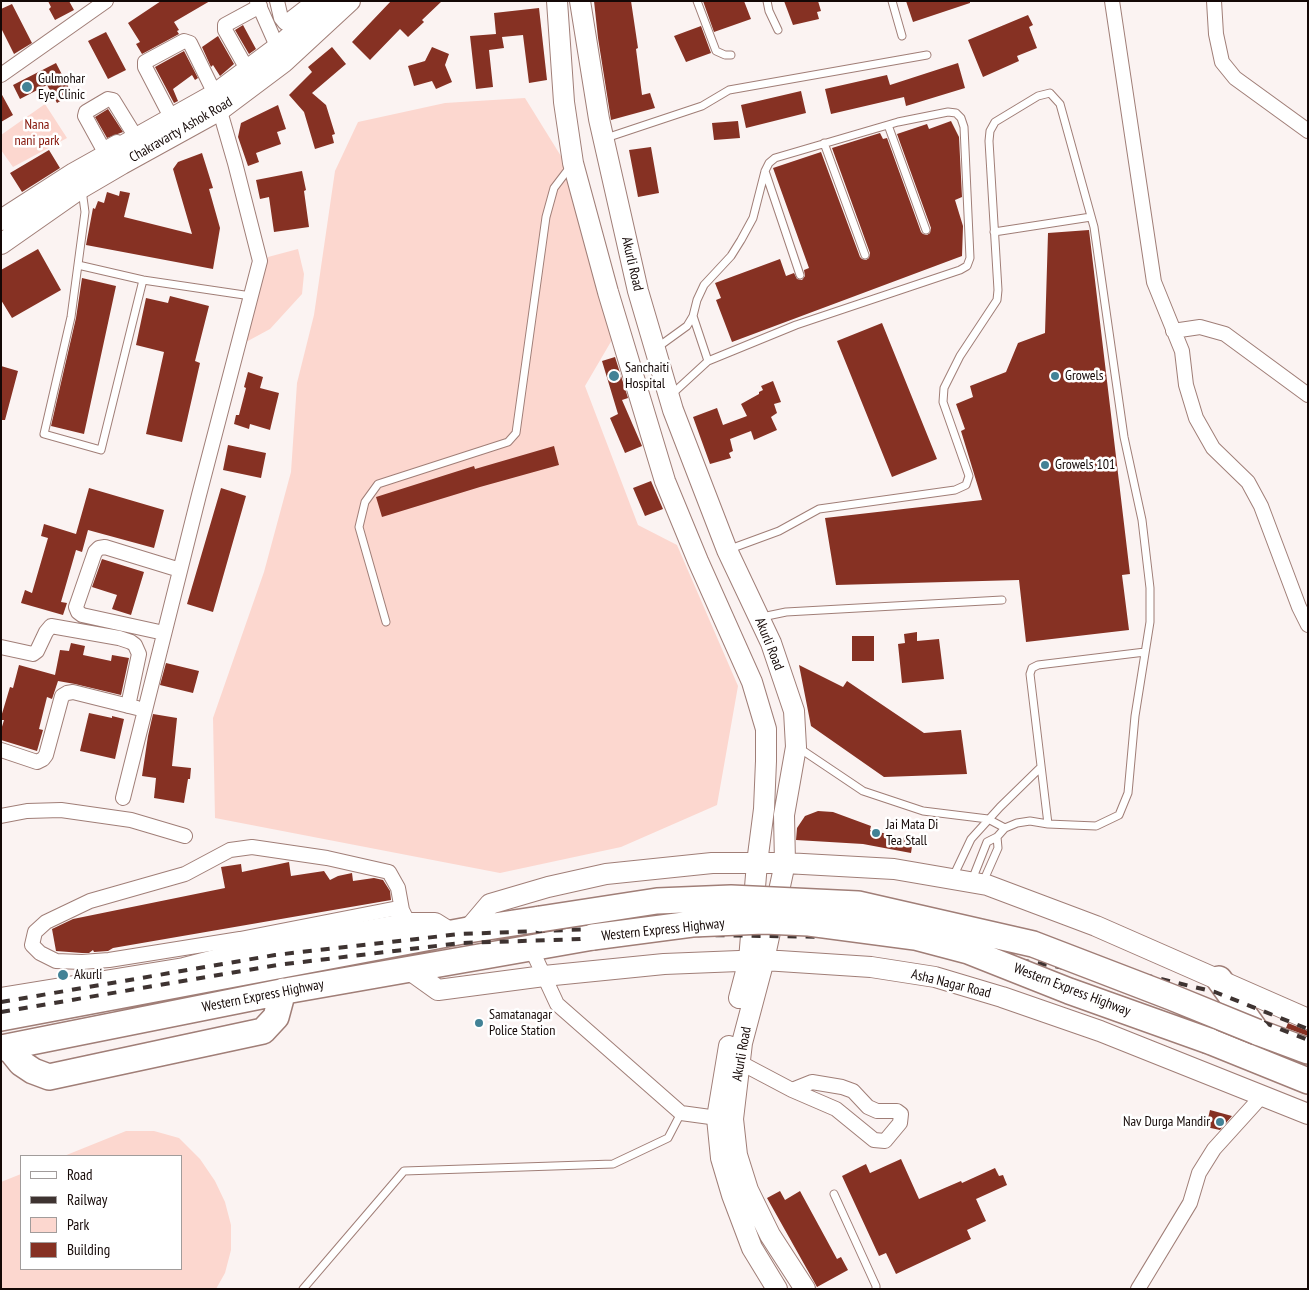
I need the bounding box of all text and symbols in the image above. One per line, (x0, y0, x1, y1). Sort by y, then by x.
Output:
place label: Gulmohar Eye Clinic (38, 71, 85, 104)
marker: Gulmohar Eye Clinic (20, 80, 34, 94)
street label: Chakravarty Ashok Road (127, 94, 235, 166)
park label: Nana nani park (15, 117, 59, 150)
street label: Akurli Road (618, 235, 646, 293)
place label: Sanchaiti Hospital (625, 360, 669, 392)
place label: Growels (1065, 368, 1104, 384)
marker: Sanchaiti Hospital (607, 369, 621, 383)
marker: Growels (1049, 370, 1061, 382)
place label: Growels 101 (1055, 457, 1115, 473)
marker: Growels 101 (1039, 459, 1051, 471)
street label: Akurli Road (751, 615, 787, 673)
place label: Jai Mata Di Tea Stall (886, 817, 938, 850)
marker: Jai Mata Di Tea Stall (870, 827, 882, 839)
street label: Western Express Highway (601, 915, 725, 945)
street label: Western Express Highway (1011, 960, 1133, 1020)
street label: Asha Nagar Road (909, 966, 993, 1002)
place label: Akurli (74, 967, 102, 983)
marker: Akurli (56, 968, 70, 982)
street label: Western Express Highway (201, 976, 325, 1016)
place label: Samatanagar Police Station (489, 1007, 555, 1040)
marker: Samatanagar Police Station (473, 1017, 485, 1029)
street label: Akurli Road (729, 1025, 755, 1083)
place label: Nav Durga Mandir (1123, 1114, 1210, 1130)
marker: Nav Durga Mandir (1214, 1116, 1226, 1128)
legend (20, 1155, 182, 1270)
text: Road (67, 1165, 93, 1184)
text: Railway (67, 1190, 107, 1209)
text: Park (67, 1215, 89, 1234)
text: Building (67, 1240, 110, 1259)

